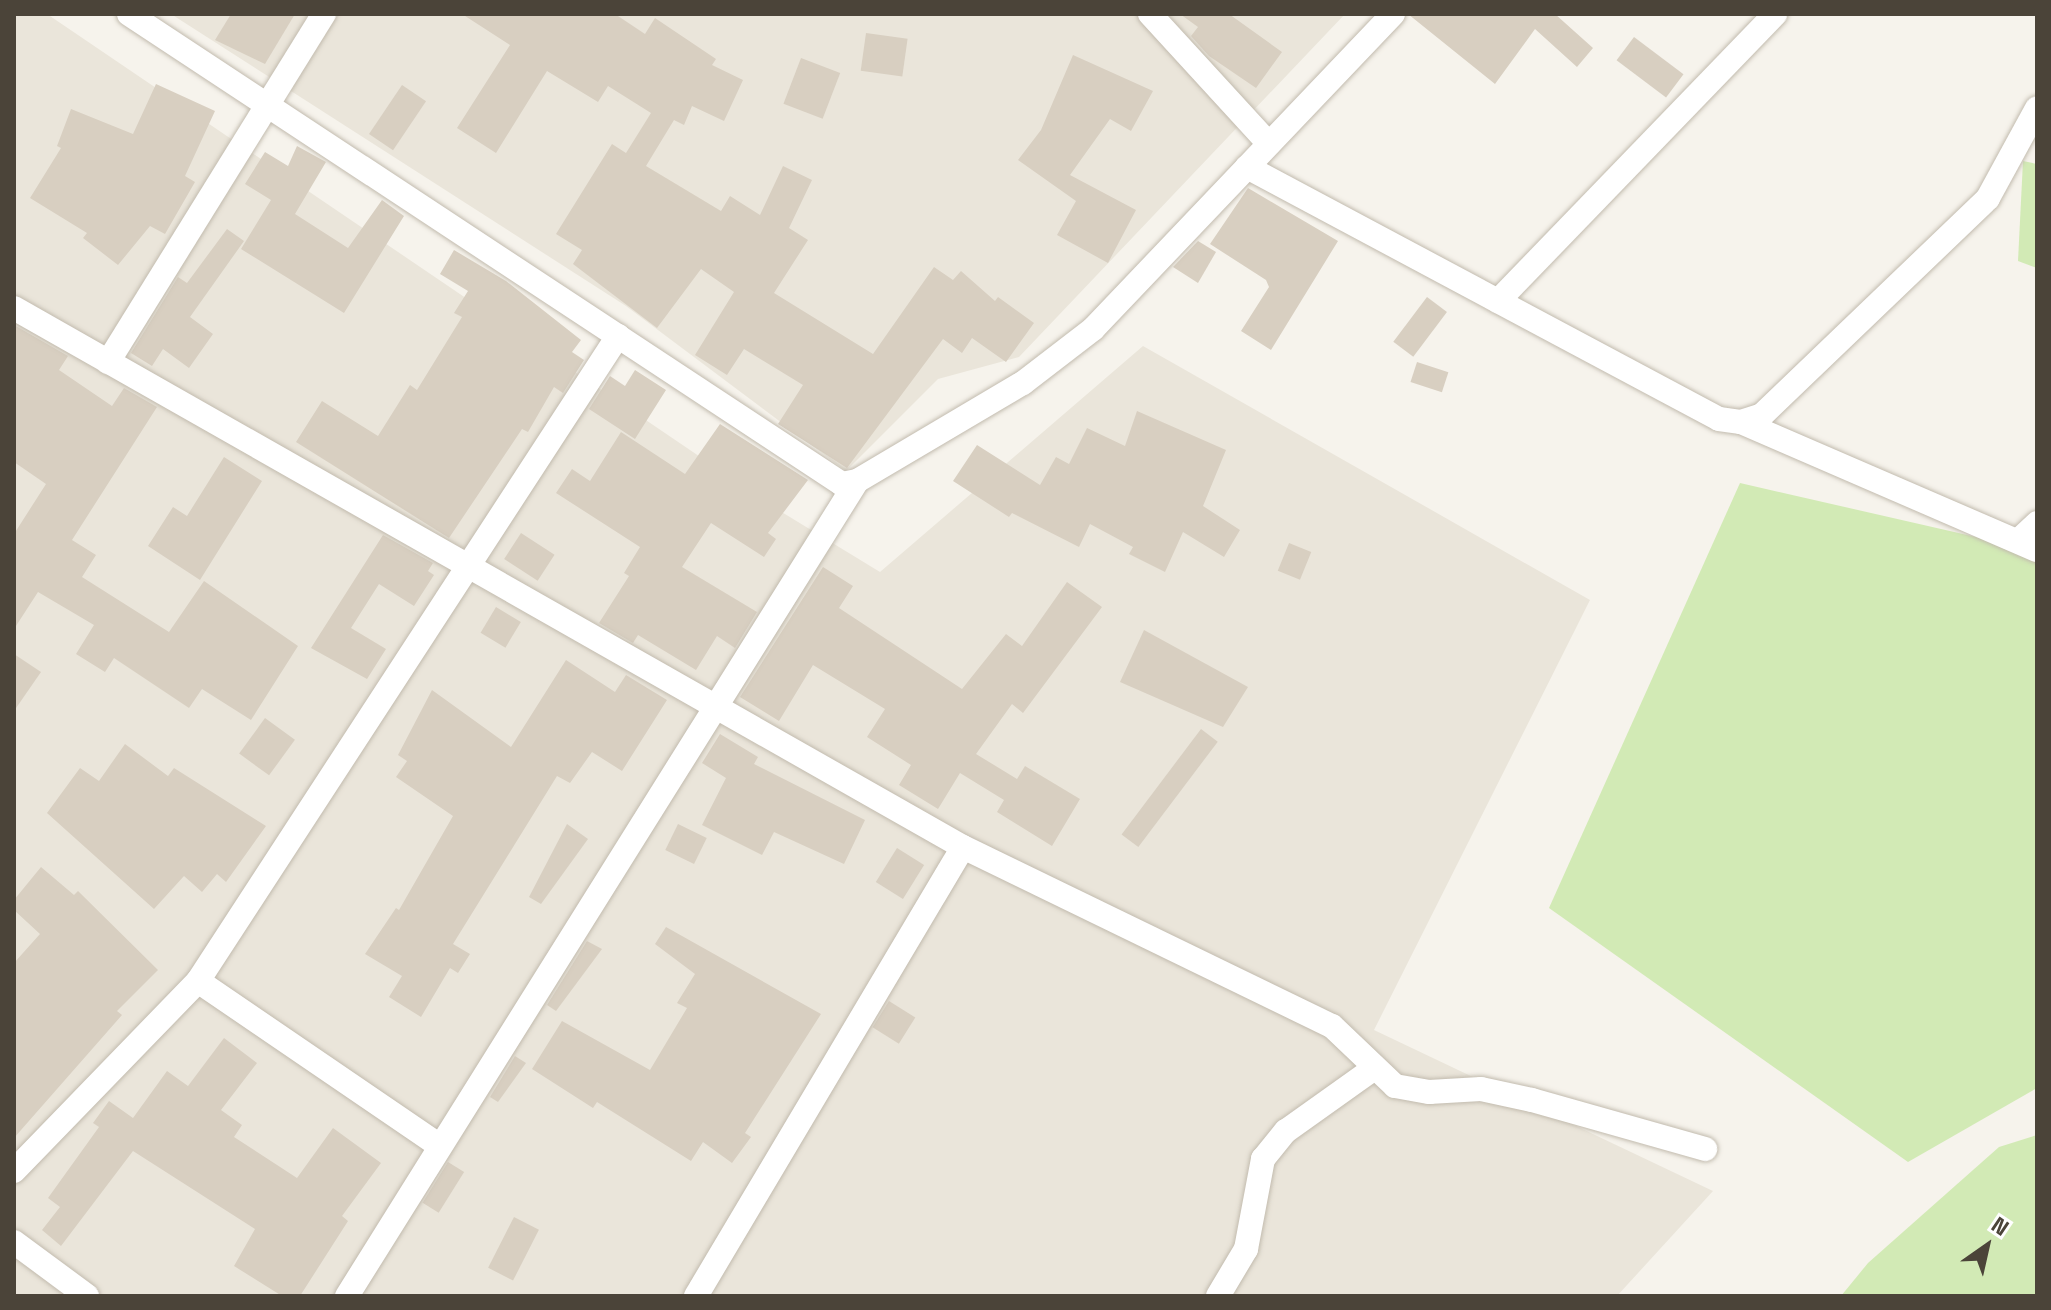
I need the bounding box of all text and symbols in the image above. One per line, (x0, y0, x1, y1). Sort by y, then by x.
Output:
north arrow (1947, 1206, 2027, 1286)
text: N (1986, 1210, 2014, 1242)

